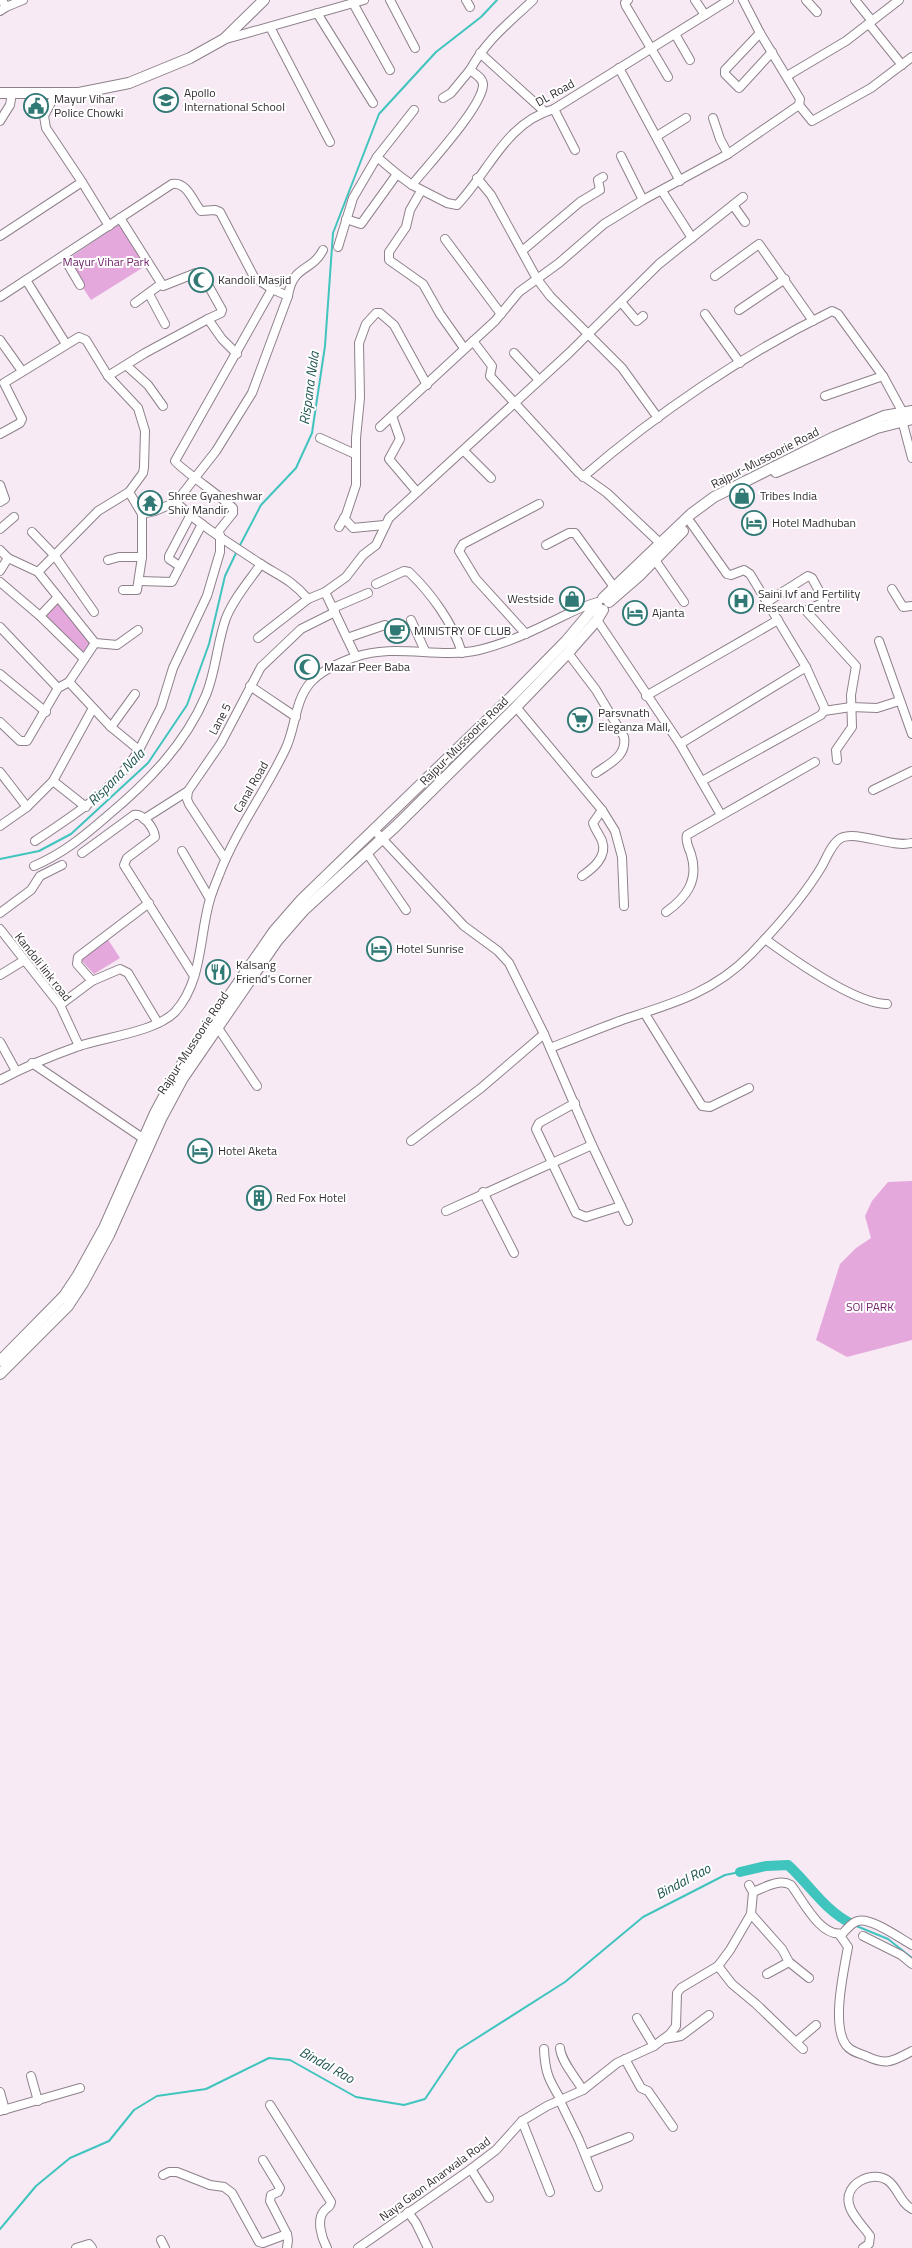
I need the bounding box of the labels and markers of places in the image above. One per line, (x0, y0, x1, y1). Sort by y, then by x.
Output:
place label: Apollo International School (184, 83, 285, 116)
school or university icon: Apollo International School (153, 87, 179, 113)
place label: Mayur Vihar Police Chowki (54, 89, 123, 122)
public building icon: Mayur Vihar Police Chowki (23, 93, 49, 119)
mosque icon: Kandoli Masjid (188, 267, 214, 293)
place label: Kandoli Masjid (218, 270, 291, 289)
shop icon: Tribes India (729, 483, 755, 509)
place label: Shree Gyaneshwar Shiv Mandir (168, 486, 262, 519)
place label: Tribes India (760, 486, 817, 505)
temple icon: Shree Gyaneshwar Shiv Mandir (137, 490, 163, 516)
hotel icon: Hotel Madhuban (741, 510, 767, 536)
place label: Hotel Madhuban (772, 513, 856, 532)
place label: Saini Ivf and Fertility Research Centre (758, 584, 860, 617)
shop icon: Westside (559, 586, 585, 612)
hospital icon: Saini Ivf and Fertility Research Centre (728, 588, 754, 614)
place label: Westside (507, 589, 554, 608)
hotel icon: Ajanta (622, 600, 648, 626)
place label: Ajanta (652, 603, 684, 622)
cafe icon: MINISTRY OF CLUB (384, 618, 410, 644)
place label: MINISTRY OF CLUB (414, 621, 511, 640)
mosque icon: Mazar Peer Baba (294, 654, 320, 680)
place label: Mazar Peer Baba (324, 657, 410, 676)
place label: Parsvnath Eleganza Mall, (598, 703, 671, 736)
supermarket icon: Parsvnath Eleganza Mall, (567, 707, 593, 733)
hotel icon: Hotel Sunrise (366, 936, 392, 962)
place label: Hotel Sunrise (396, 939, 464, 958)
place label: Kalsang Friend's Corner (236, 955, 312, 988)
restaurant icon: Kalsang Friend's Corner (205, 959, 231, 985)
hotel icon: Hotel Aketa (187, 1138, 213, 1164)
place label: Hotel Aketa (218, 1141, 277, 1160)
building icon: Red Fox Hotel (246, 1185, 272, 1211)
place label: Red Fox Hotel (276, 1188, 346, 1207)

